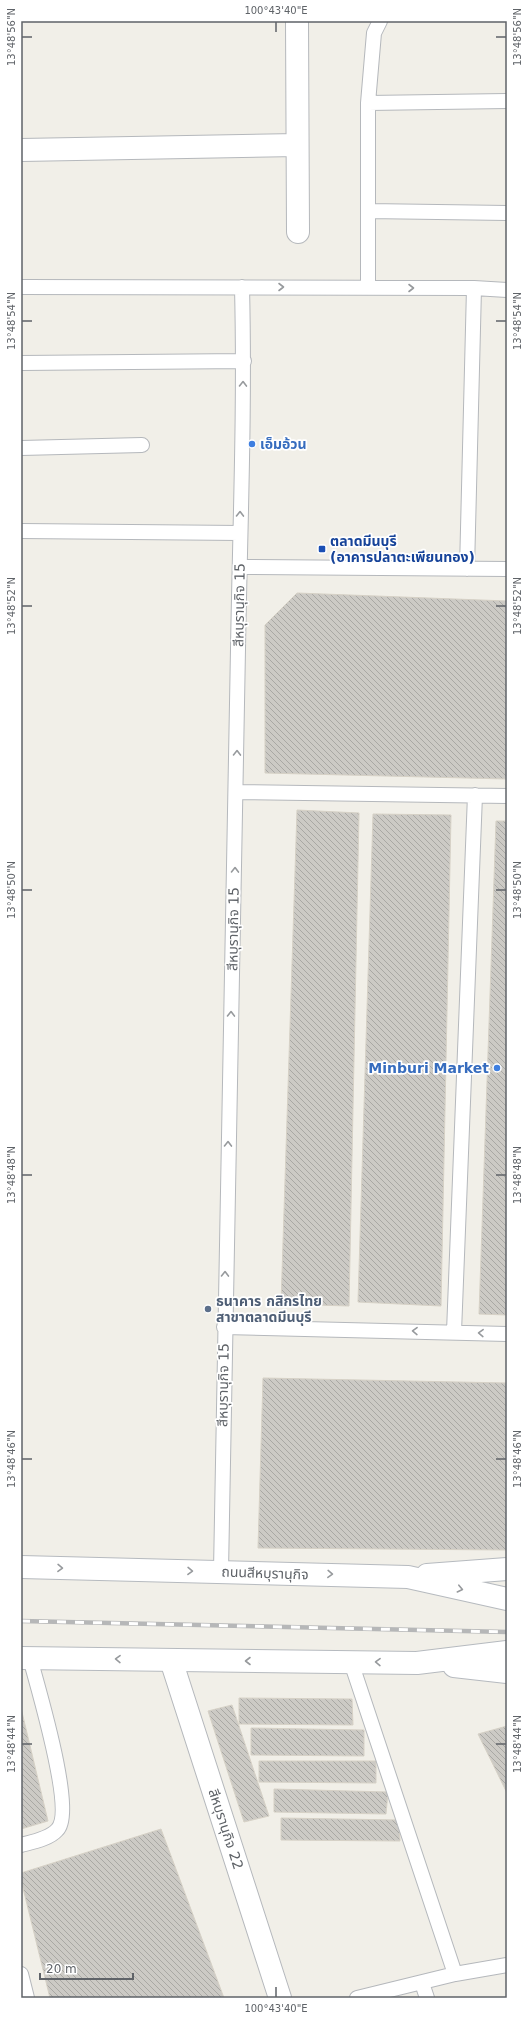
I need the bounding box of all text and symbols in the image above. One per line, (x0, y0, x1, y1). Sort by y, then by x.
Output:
text: 100°43'40"E (244, 5, 308, 16)
text: 13°48'56"N (6, 8, 17, 66)
text: 13°48'56"N (512, 8, 523, 66)
one-way arrow (278, 283, 284, 292)
one-way arrow (408, 284, 414, 292)
text: 13°48'54"N (6, 292, 17, 350)
text: 13°48'54"N (512, 292, 523, 350)
one-way arrow (239, 381, 247, 387)
place label: เอ็มอ้วน (260, 436, 307, 452)
marker: เอ็มอ้วน (247, 439, 257, 449)
one-way arrow (236, 511, 244, 517)
place label: ตลาดมีนบุรี (อาคารปลาตะเพียนทอง) (330, 533, 475, 565)
marker: ตลาดมีนบุรี (อาคารปลาตะเพียนทอง) (317, 544, 327, 554)
street label: สีหบุรานุกิจ 15 (230, 563, 249, 647)
text: 13°48'52"N (6, 577, 17, 635)
text: 13°48'52"N (512, 577, 523, 635)
one-way arrow (233, 750, 241, 756)
text: 13°48'50"N (6, 861, 17, 919)
text: 13°48'50"N (512, 861, 523, 919)
one-way arrow (231, 867, 239, 873)
street label: สีหบุรานุกิจ 15 (224, 887, 243, 971)
one-way arrow (227, 1011, 236, 1017)
place label: Minburi Market (368, 1060, 489, 1076)
marker: Minburi Market (492, 1063, 502, 1073)
one-way arrow (224, 1141, 233, 1147)
text: 13°48'48"N (6, 1146, 17, 1204)
text: 13°48'48"N (512, 1146, 523, 1204)
one-way arrow (221, 1271, 229, 1277)
place label: ธนาคาร กสิกรไทย สาขาตลาดมีนบุรี (216, 1293, 322, 1326)
marker: ธนาคาร กสิกรไทย สาขาตลาดมีนบุรี (203, 1304, 213, 1314)
one-way arrow (412, 1327, 418, 1336)
one-way arrow (478, 1329, 484, 1337)
street label: สีหบุรานุกิจ 15 (214, 1343, 233, 1427)
text: 13°48'46"N (6, 1430, 17, 1488)
text: 13°48'46"N (512, 1430, 523, 1488)
street label: ถนนสีหบุรานุกิจ (221, 1563, 309, 1584)
one-way arrow (57, 1564, 63, 1572)
one-way arrow (187, 1567, 193, 1575)
one-way arrow (327, 1570, 333, 1579)
one-way arrow (456, 1584, 463, 1593)
one-way arrow (115, 1655, 121, 1663)
one-way arrow (245, 1657, 251, 1665)
one-way arrow (375, 1658, 381, 1666)
text: 13°48'44"N (6, 1715, 17, 1773)
text: 13°48'44"N (512, 1715, 523, 1773)
street label: สีหบุรานุกิจ 22 (204, 1787, 247, 1872)
scale bar (40, 1955, 133, 1981)
text: 20 m (46, 1962, 77, 1976)
text: 100°43'40"E (244, 2003, 308, 2014)

